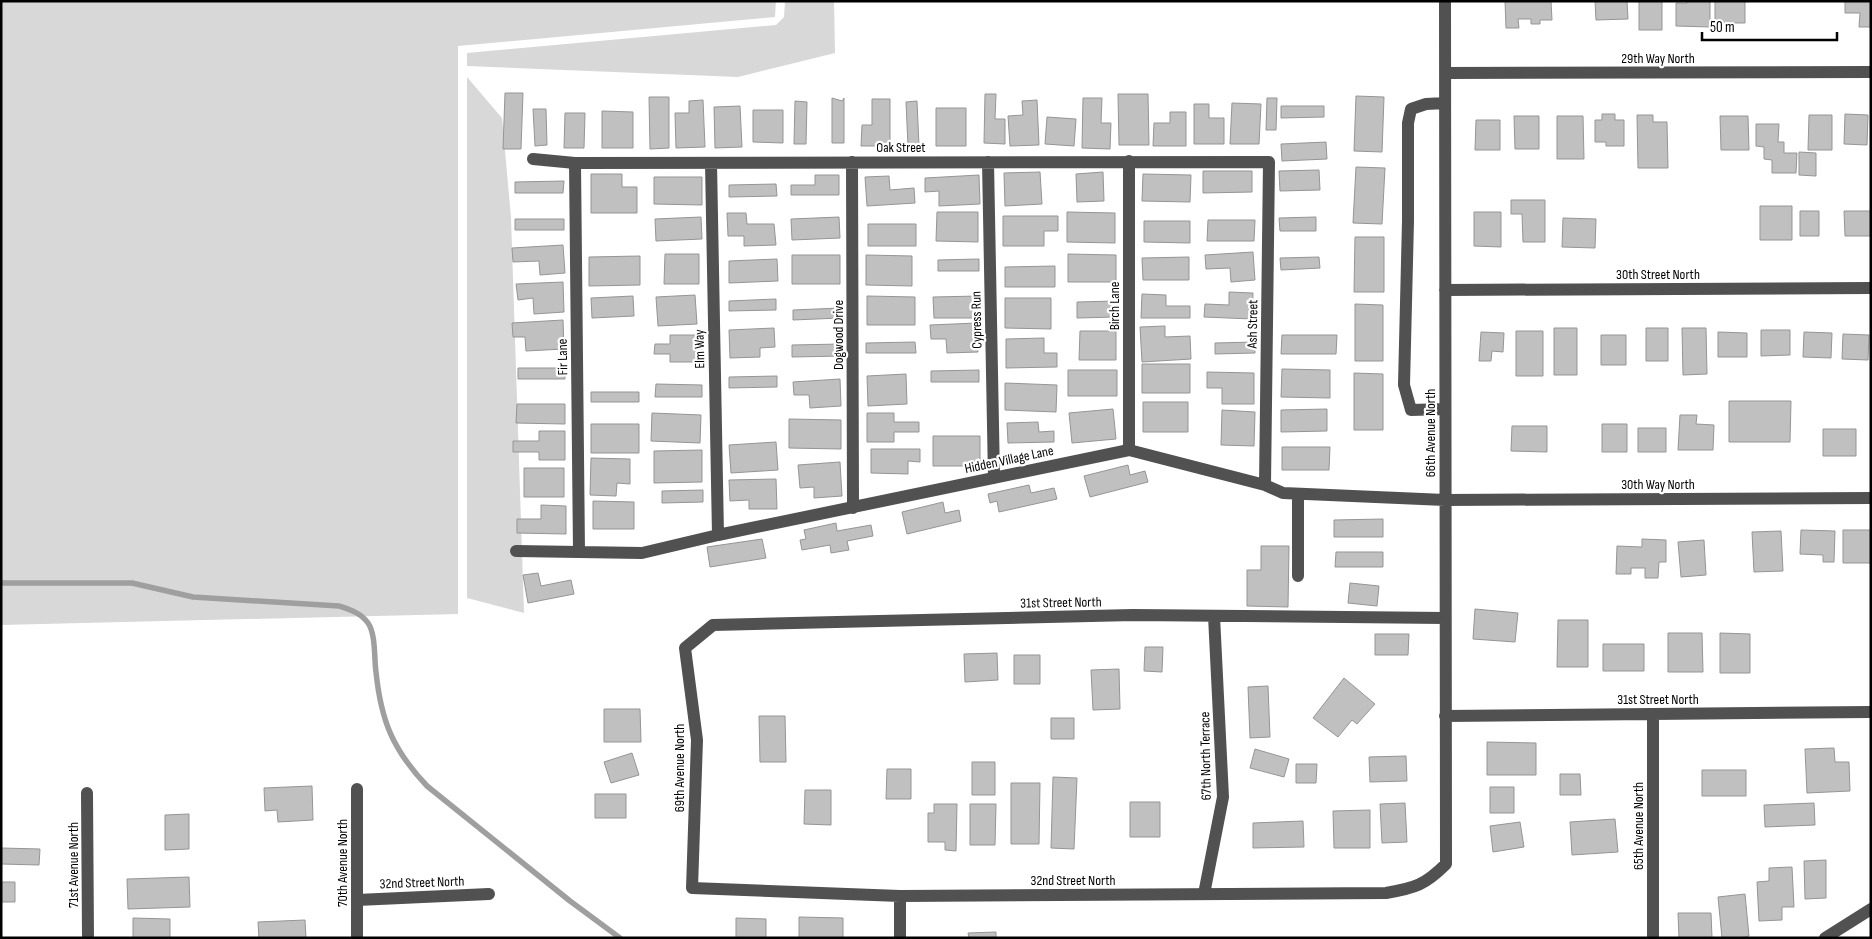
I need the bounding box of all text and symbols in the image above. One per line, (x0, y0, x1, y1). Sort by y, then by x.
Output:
scale bar (1702, 10, 1837, 42)
text: 50 m (1710, 18, 1735, 37)
street label: 29th Way North (1621, 50, 1695, 67)
street label: Oak Street (876, 139, 926, 156)
street label: 30th Street North (1616, 266, 1700, 283)
street label: Birch Lane (1106, 282, 1123, 330)
street label: Cypress Run (967, 291, 986, 349)
street label: Ash Street (1244, 299, 1261, 350)
street label: Dogwood Drive (830, 300, 847, 370)
street label: Elm Way (691, 329, 708, 369)
street label: Fir Lane (554, 339, 571, 375)
street label: 66th Avenue North (1422, 389, 1439, 477)
street label: Hidden Village Lane (963, 442, 1055, 477)
street label: 30th Way North (1621, 476, 1695, 493)
street label: 31st Street North (1020, 593, 1102, 612)
street label: 31st Street North (1617, 691, 1699, 708)
street label: 67th North Terrace (1196, 711, 1215, 801)
street label: 69th Avenue North (671, 724, 688, 812)
street label: 65th Avenue North (1630, 782, 1647, 870)
street label: 70th Avenue North (334, 819, 351, 907)
street label: 71st Avenue North (65, 822, 82, 908)
street label: 32nd Street North (1031, 872, 1115, 889)
street label: 32nd Street North (379, 873, 465, 892)

